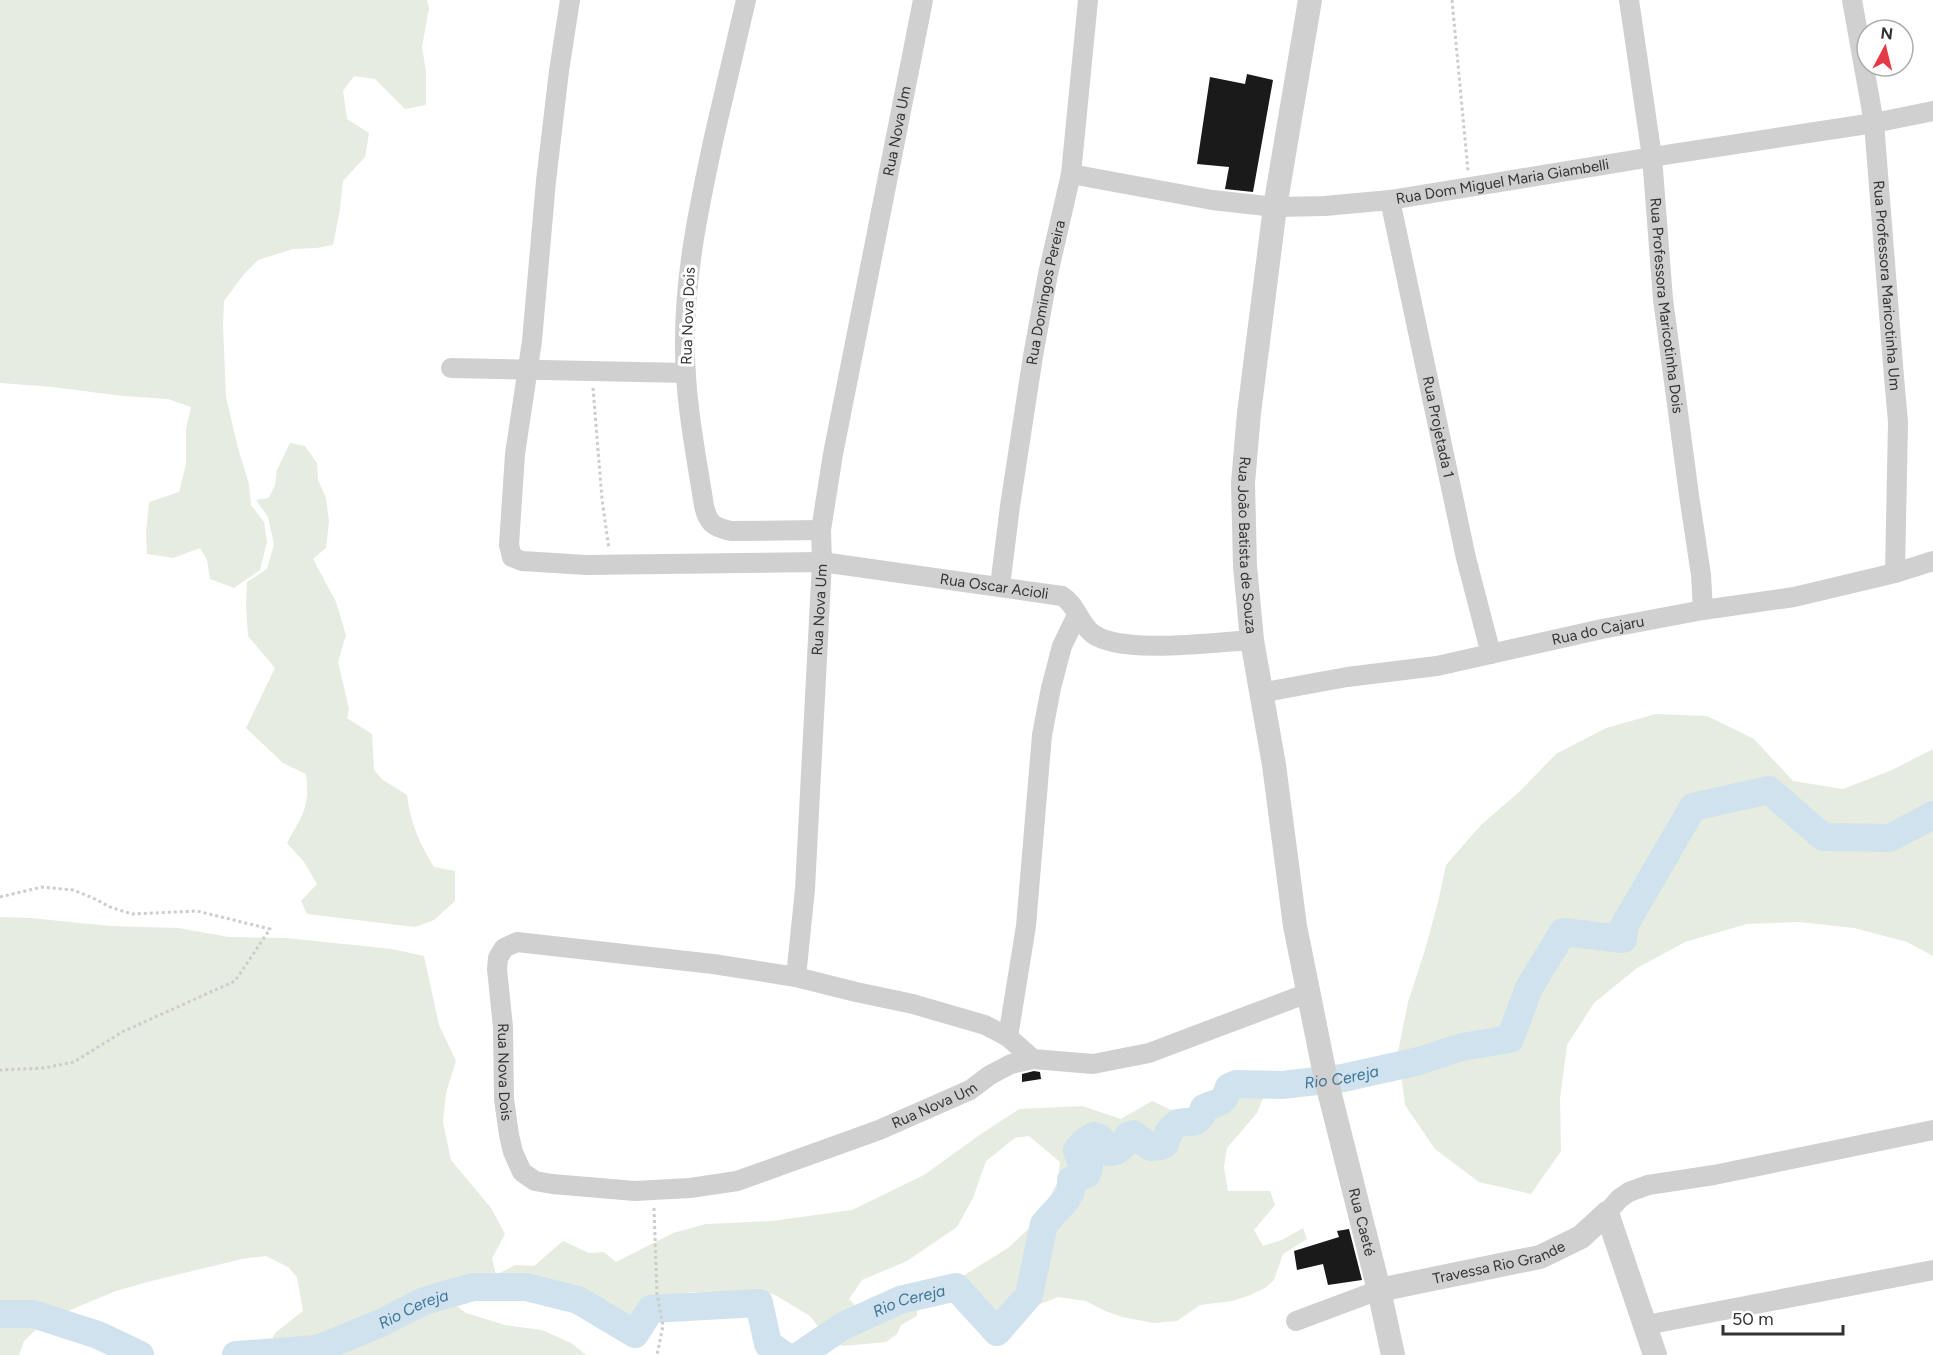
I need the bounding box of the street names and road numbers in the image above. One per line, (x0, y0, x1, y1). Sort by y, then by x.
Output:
street label: Rua Nova Um (879, 84, 915, 178)
street label: Rua Dom Miguel Maria Giambelli (1394, 155, 1610, 208)
street label: Rua Professora Maricotinha Um (1870, 180, 1904, 391)
street label: Rua Professora Maricotinha Dois (1646, 197, 1687, 415)
street label: Rua Domingos Pereira (1023, 218, 1069, 366)
street label: Rua Nova Dois (677, 267, 699, 365)
street label: Rua Projetada 1 (1419, 374, 1458, 479)
street label: Rua João Batista de Souza (1234, 456, 1260, 635)
street label: Rua Nova Um (808, 564, 831, 656)
street label: Rua Oscar Acioli (939, 570, 1050, 603)
street label: Rua do Cajaru (1550, 612, 1646, 649)
street label: Rua Nova Dois (494, 1023, 516, 1122)
street label: Rua Nova Um (889, 1079, 981, 1132)
street label: Rua Caeté (1345, 1186, 1379, 1258)
street label: Travessa Rio Grande (1431, 1237, 1568, 1288)

